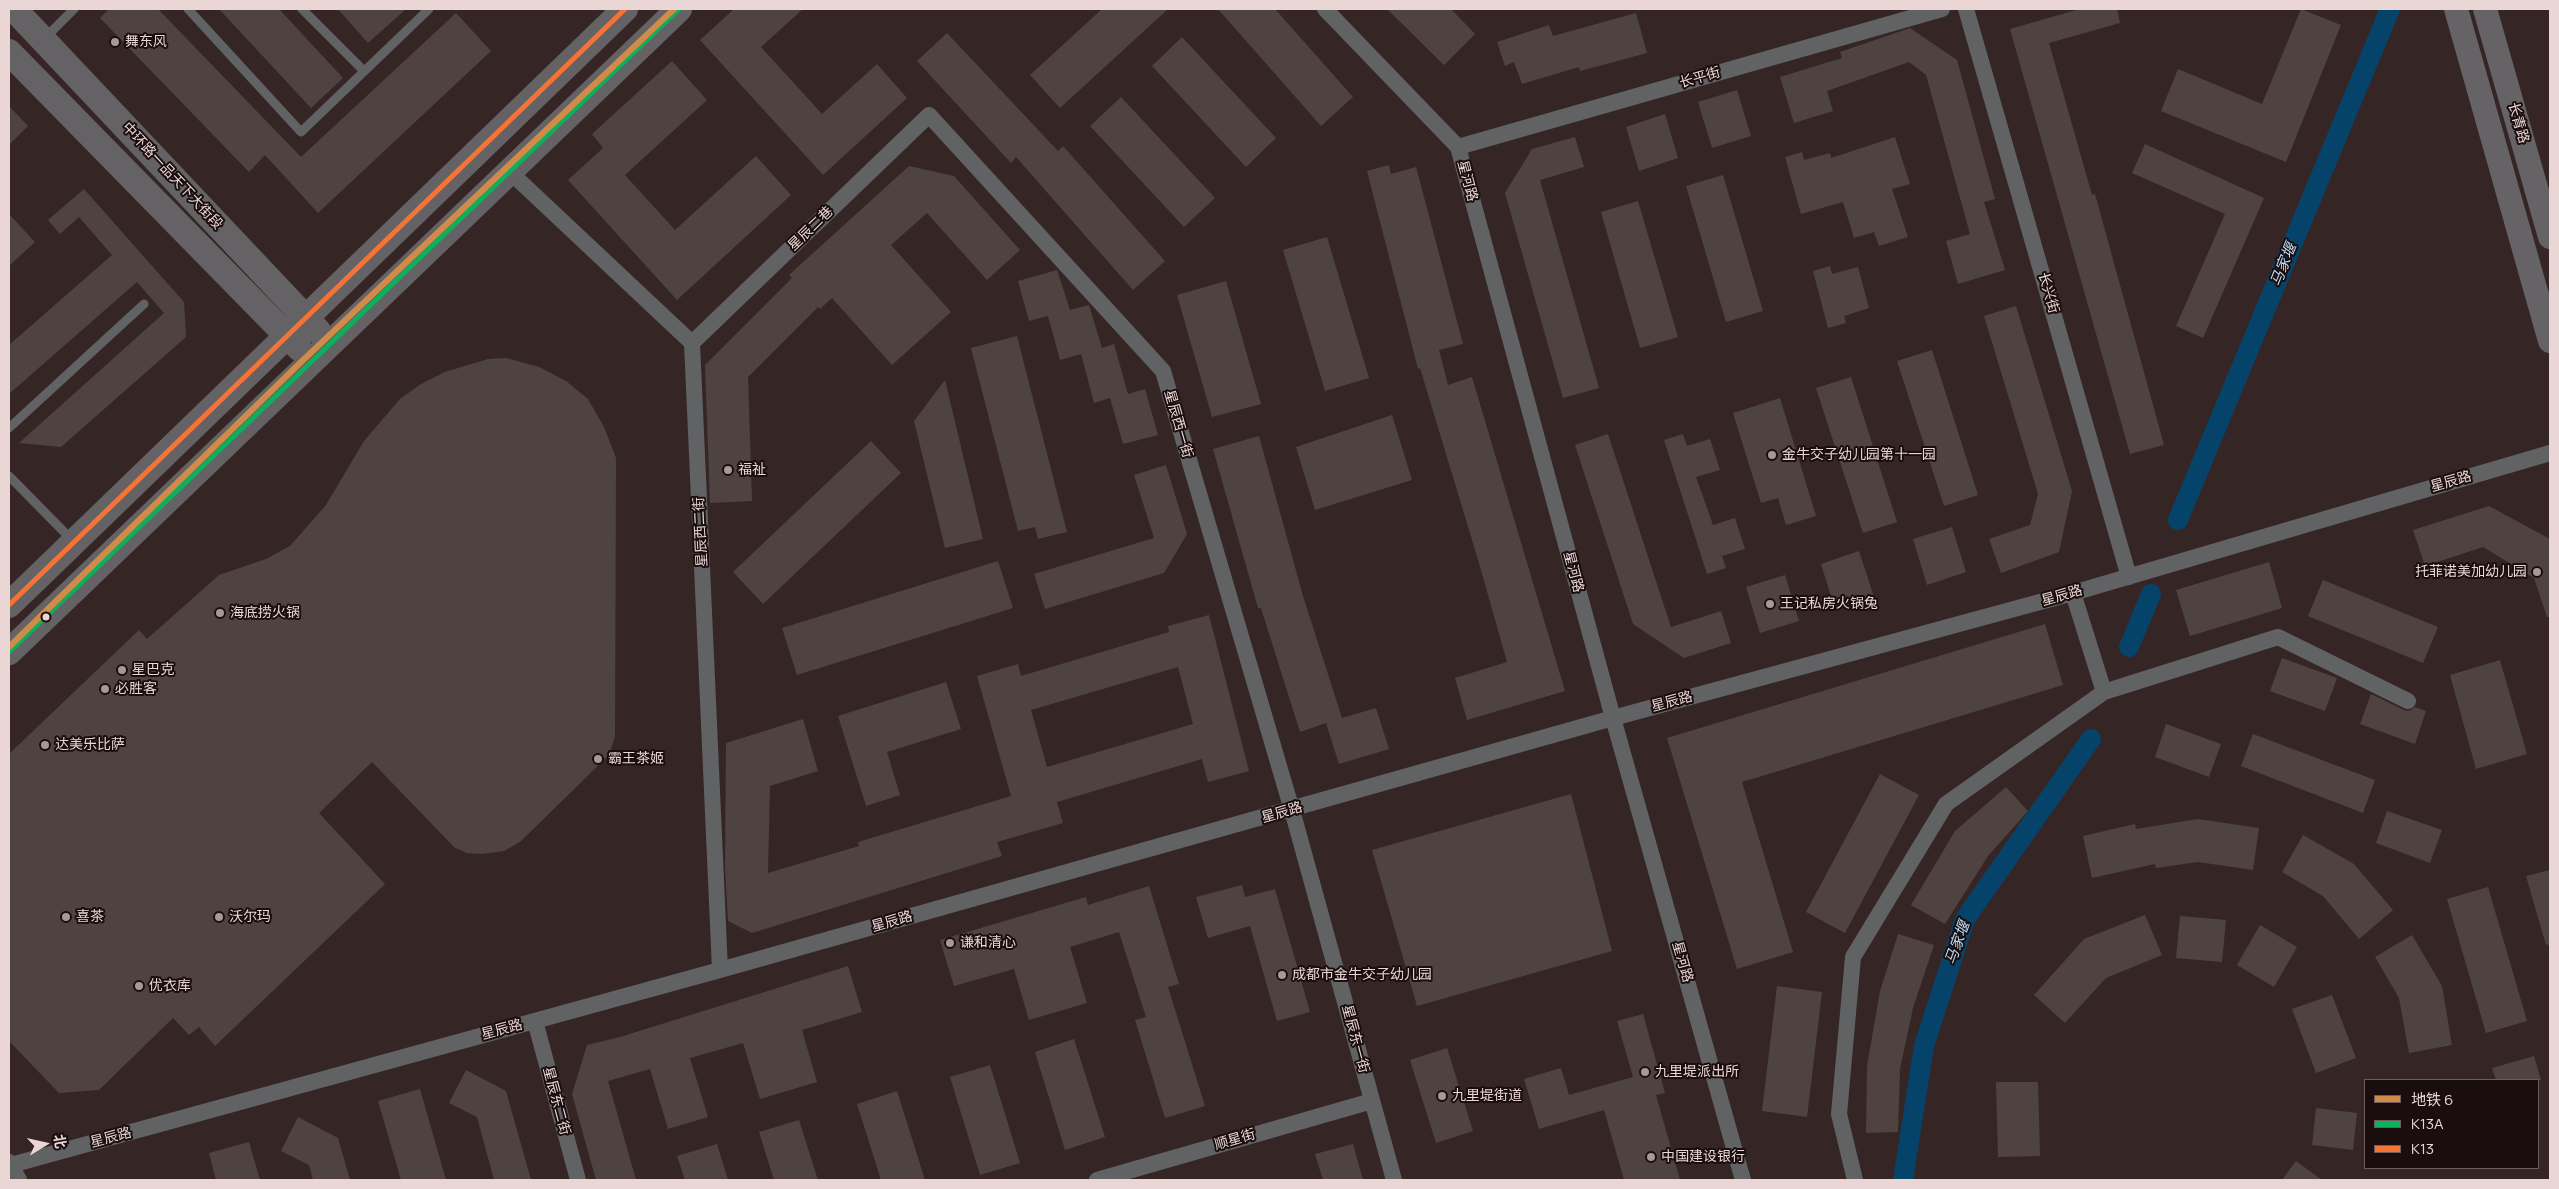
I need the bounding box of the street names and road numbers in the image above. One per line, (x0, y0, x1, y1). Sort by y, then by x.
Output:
street label: 长平街 (1677, 64, 1723, 92)
street label: 长青路 (2504, 100, 2532, 146)
street label: 中环路一品天下大街段 (118, 119, 226, 233)
street label: 星河路 (1453, 159, 1481, 203)
street label: 星辰二巷 (785, 204, 837, 254)
street label: 长兴街 (2034, 270, 2062, 316)
street label: 星辰西一街 (1160, 388, 1196, 460)
street label: 星辰路 (2428, 468, 2474, 496)
street label: 星辰西二街 (691, 497, 711, 567)
street label: 星河路 (1559, 550, 1587, 594)
street label: 星辰路 (2039, 582, 2085, 610)
street label: 星辰路 (1650, 688, 1694, 716)
street label: 星辰路 (1259, 799, 1305, 827)
street label: 星辰路 (869, 908, 915, 936)
street label: 星河路 (1668, 939, 1696, 985)
street label: 星辰东一街 (1338, 1003, 1372, 1075)
street label: 星辰路 (480, 1016, 524, 1044)
street label: 星辰东二街 (539, 1065, 573, 1137)
street label: 星辰路 (89, 1124, 133, 1152)
street label: 顺星街 (1212, 1126, 1258, 1154)

